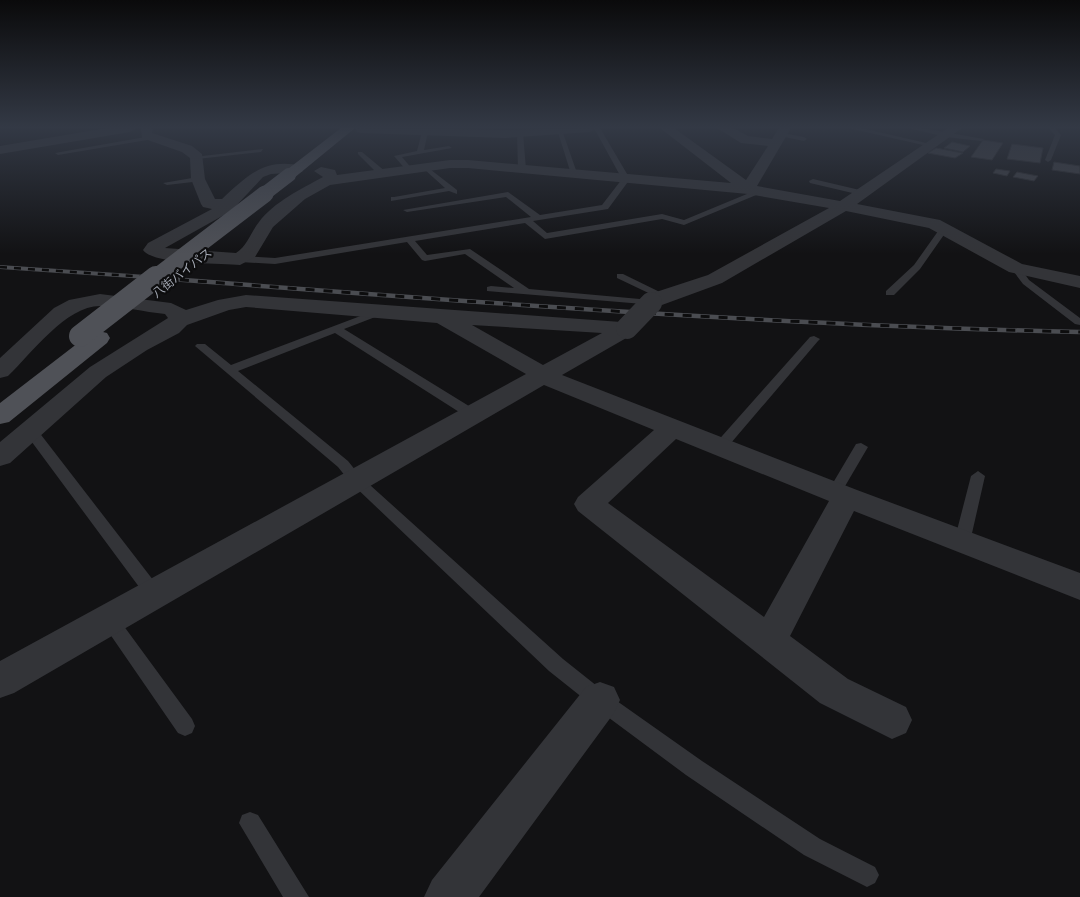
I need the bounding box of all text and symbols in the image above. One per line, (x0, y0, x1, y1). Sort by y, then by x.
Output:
street label: 八街バイパス (149, 245, 215, 301)

